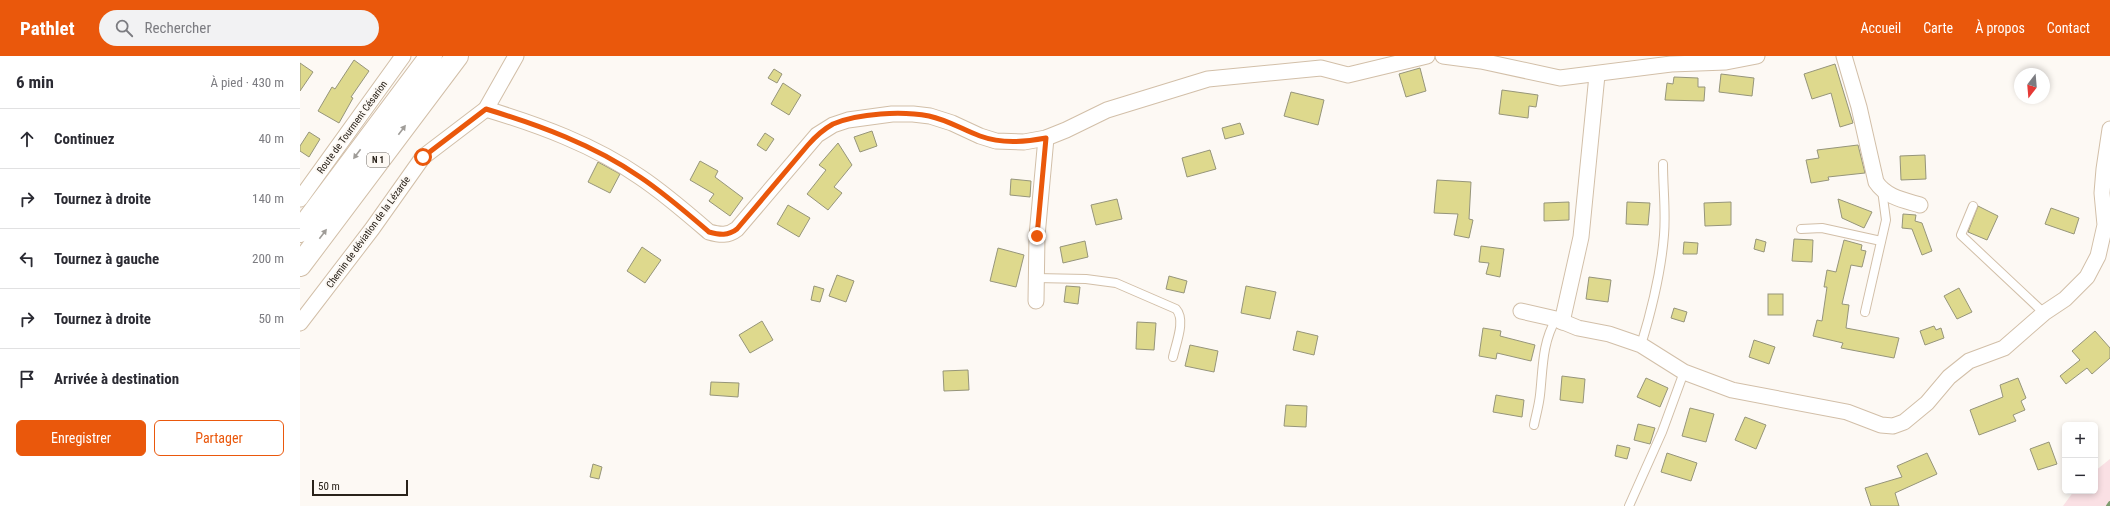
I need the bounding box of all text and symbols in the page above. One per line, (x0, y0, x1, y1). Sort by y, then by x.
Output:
search box (99, 10, 379, 46)
text: Pathlet (20, 17, 75, 40)
icon: search (113, 17, 135, 39)
text: Rechercher (145, 19, 211, 37)
text: Accueil (1860, 20, 1901, 36)
text: Carte (1923, 20, 1953, 36)
text: À propos (1975, 20, 2025, 36)
text: Contact (2047, 20, 2090, 36)
north arrow (2014, 68, 2050, 104)
text: 6 min (16, 72, 54, 92)
text: À pied · 430 m (210, 75, 284, 90)
street label: Route de Tourment Césarion (315, 78, 389, 175)
one-way arrow (397, 124, 406, 135)
icon: ahead (16, 128, 38, 150)
text: Continuez (54, 130, 115, 148)
text: 40 m (258, 131, 284, 146)
route start (414, 148, 432, 166)
one-way arrow (353, 149, 362, 160)
road number: N 1 (367, 153, 389, 167)
street label: Chemin de déviation de la Lézarde (324, 174, 412, 290)
icon: right (16, 188, 38, 210)
text: Tournez à droite (54, 190, 151, 208)
text: 140 m (252, 191, 284, 206)
route end (1028, 227, 1046, 245)
one-way arrow (319, 228, 328, 239)
icon: left (16, 248, 38, 270)
text: Tournez à gauche (54, 250, 159, 268)
text: 200 m (252, 251, 284, 266)
icon: right (16, 308, 38, 330)
text: Tournez à droite (54, 310, 151, 328)
text: 50 m (258, 311, 284, 326)
icon: arrive (16, 368, 38, 390)
text: Arrivée à destination (54, 370, 179, 388)
button: Enregistrer (16, 420, 146, 456)
button: Partager (154, 420, 284, 456)
map controls (2062, 422, 2098, 494)
button: + (2062, 422, 2098, 458)
button: − (2062, 458, 2098, 494)
scale bar (312, 478, 408, 497)
text: 50 m (318, 480, 340, 493)

